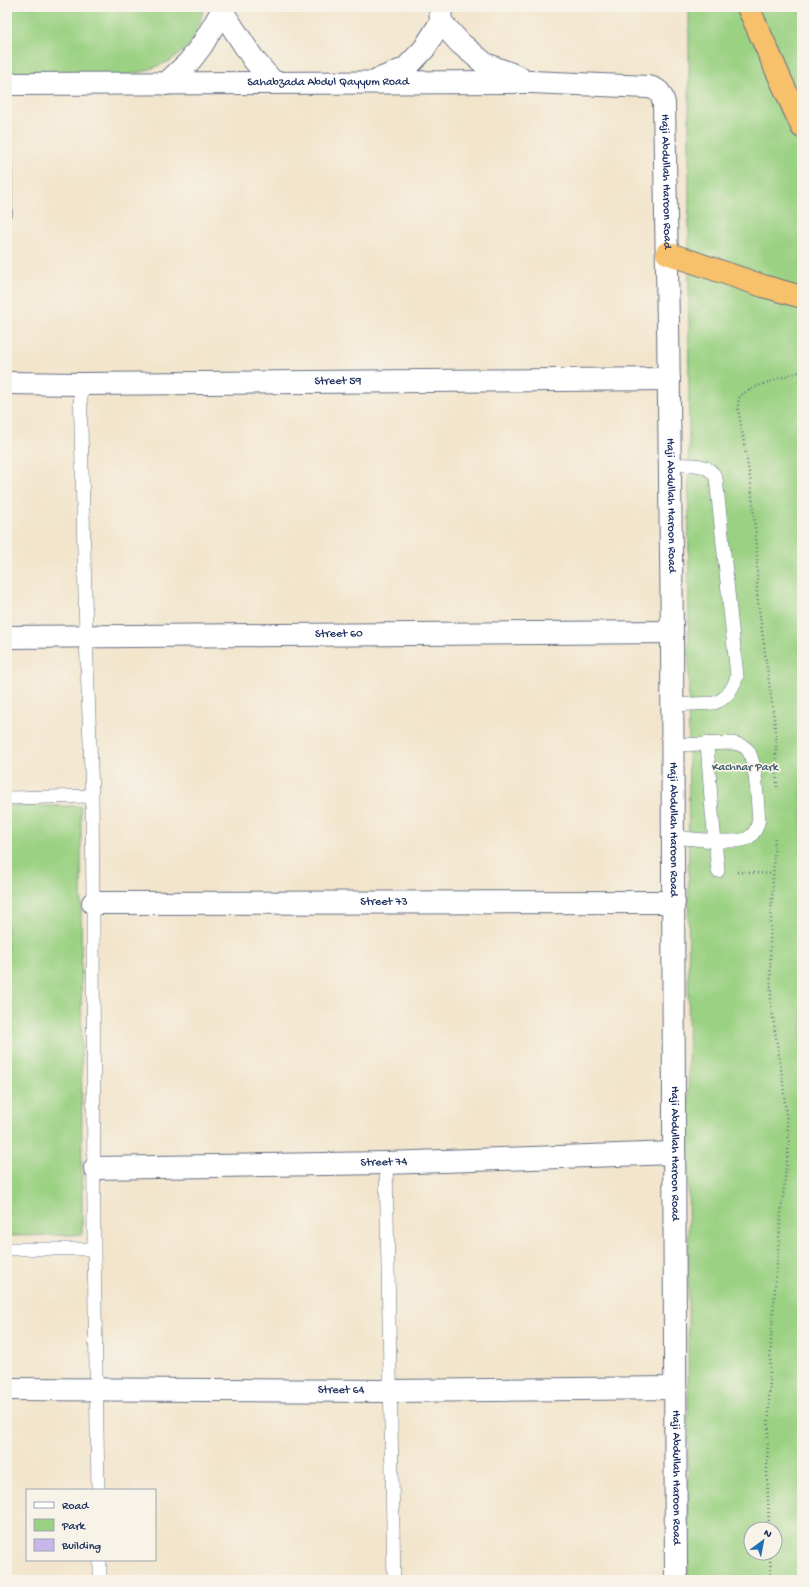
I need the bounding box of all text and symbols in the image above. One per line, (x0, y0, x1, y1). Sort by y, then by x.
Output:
street label: Sahabzada Abdul Qayyum Road (247, 75, 410, 90)
street label: Haji Abdullah Haroon Road (657, 114, 674, 250)
street label: Street 59 (314, 375, 362, 389)
street label: Haji Abdullah Haroon Road (662, 438, 678, 574)
street label: Street 60 (315, 627, 363, 642)
park label: Kachnar Park (712, 761, 780, 775)
street label: Haji Abdullah Haroon Road (666, 762, 680, 898)
street label: Street 73 (360, 895, 408, 910)
street label: Haji Abdullah Haroon Road (667, 1086, 681, 1222)
street label: Street 74 (360, 1155, 408, 1170)
street label: Street 64 (318, 1384, 365, 1398)
street label: Haji Abdullah Haroon Road (668, 1410, 683, 1546)
legend (26, 1489, 156, 1561)
text: Road (62, 1500, 89, 1514)
text: Park (61, 1520, 87, 1534)
north arrow (743, 1521, 783, 1561)
text: N (761, 1527, 773, 1541)
text: Building (61, 1540, 101, 1554)

